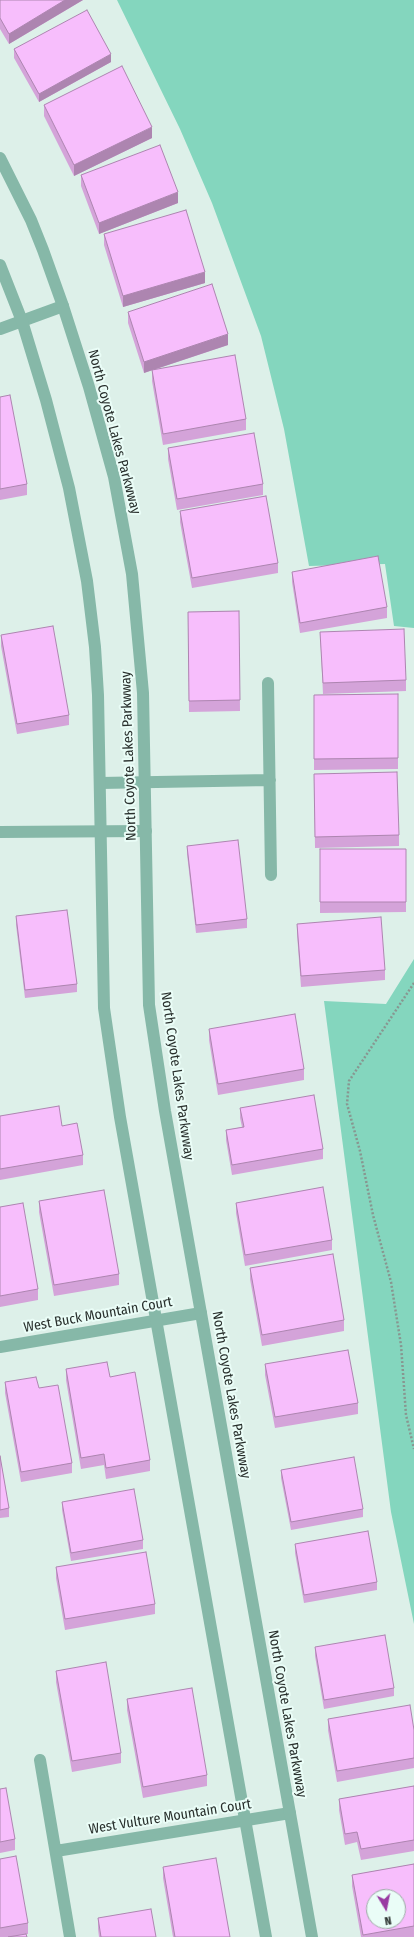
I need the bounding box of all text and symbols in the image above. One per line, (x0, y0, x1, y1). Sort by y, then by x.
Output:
street label: North Coyote Lakes Parkwway (84, 348, 144, 516)
street label: North Coyote Lakes Parkwway (118, 671, 140, 841)
street label: North Coyote Lakes Parkwway (157, 991, 197, 1161)
street label: West Buck Mountain Court (22, 1294, 174, 1336)
street label: North Coyote Lakes Parkwway (208, 1310, 254, 1480)
street label: North Coyote Lakes Parkwway (264, 1629, 310, 1799)
street label: West Vulture Mountain Court (88, 1796, 252, 1838)
north arrow (366, 1889, 406, 1929)
text: N (384, 1913, 392, 1927)

